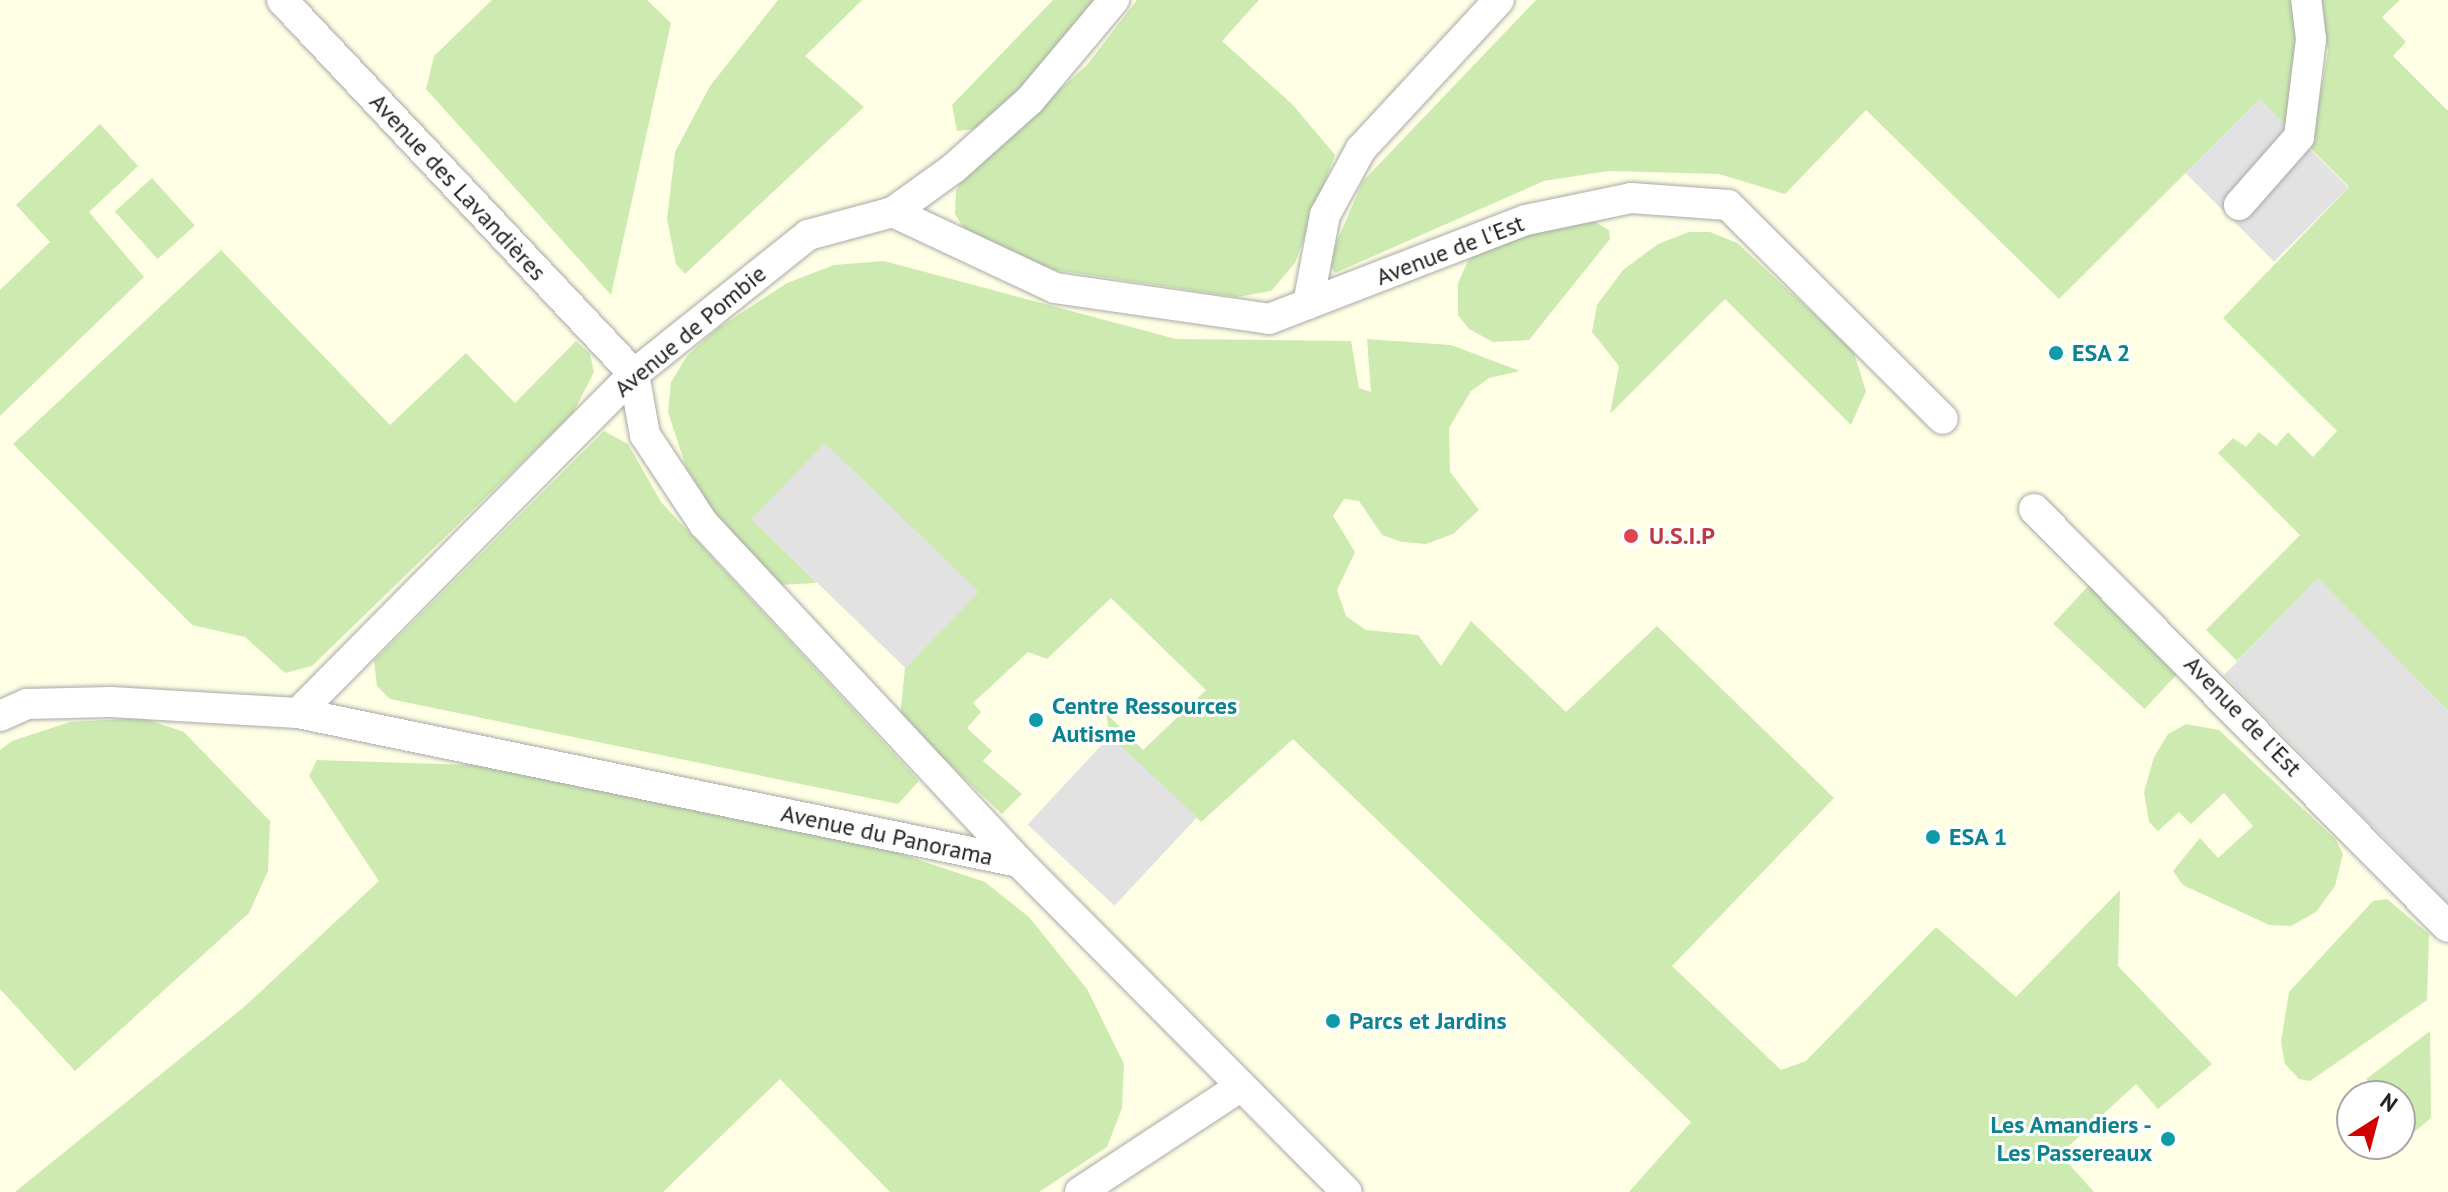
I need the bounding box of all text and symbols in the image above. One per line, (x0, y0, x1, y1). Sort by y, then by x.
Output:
street label: Avenue des Lavandières (364, 87, 552, 287)
street label: Avenue de l'Est (1372, 209, 1528, 291)
street label: Avenue de Pombie (608, 259, 772, 403)
place label: ESA 2 (2072, 339, 2131, 367)
marker: ESA 2 (2047, 344, 2065, 362)
place label: U.S.I.P (1649, 522, 1715, 550)
marker: U.S.I.P (1620, 525, 1642, 547)
street label: Avenue de l'Est (2178, 650, 2308, 782)
place label: Centre Ressources Autisme (1052, 692, 1237, 748)
marker: Centre Ressources Autisme (1027, 711, 1045, 729)
street label: Avenue du Panorama (779, 799, 995, 871)
place label: ESA 1 (1949, 823, 2008, 851)
marker: ESA 1 (1924, 828, 1942, 846)
place label: Parcs et Jardins (1349, 1007, 1507, 1035)
marker: Parcs et Jardins (1324, 1012, 1342, 1030)
north arrow (2336, 1080, 2416, 1160)
text: N (2375, 1087, 2403, 1118)
place label: Les Amandiers - Les Passereaux (1988, 1111, 2152, 1167)
marker: Les Amandiers - Les Passereaux (2159, 1130, 2177, 1148)

